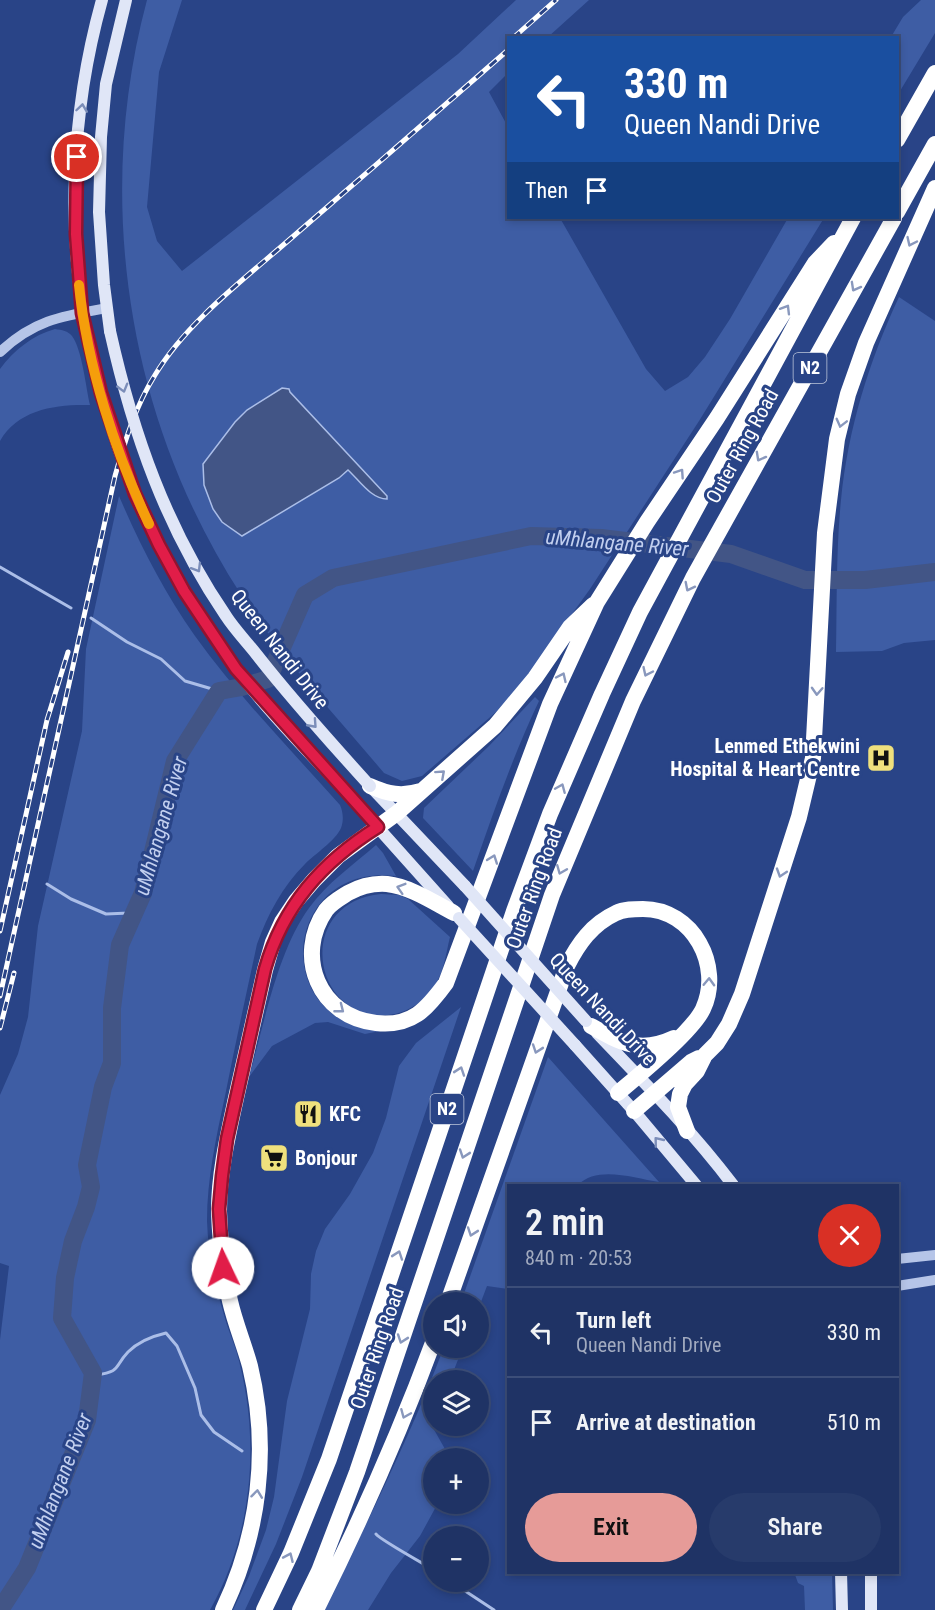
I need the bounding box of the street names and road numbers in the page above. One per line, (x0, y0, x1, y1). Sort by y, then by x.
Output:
road number: N2 (794, 353, 826, 383)
street label: Outer Ring Road (701, 385, 783, 507)
street label: Queen Nandi Drive (226, 584, 334, 714)
street label: Outer Ring Road (501, 824, 567, 952)
street label: Queen Nandi Drive (545, 948, 661, 1070)
road number: N2 (430, 1094, 464, 1124)
street label: Outer Ring Road (345, 1284, 409, 1412)

